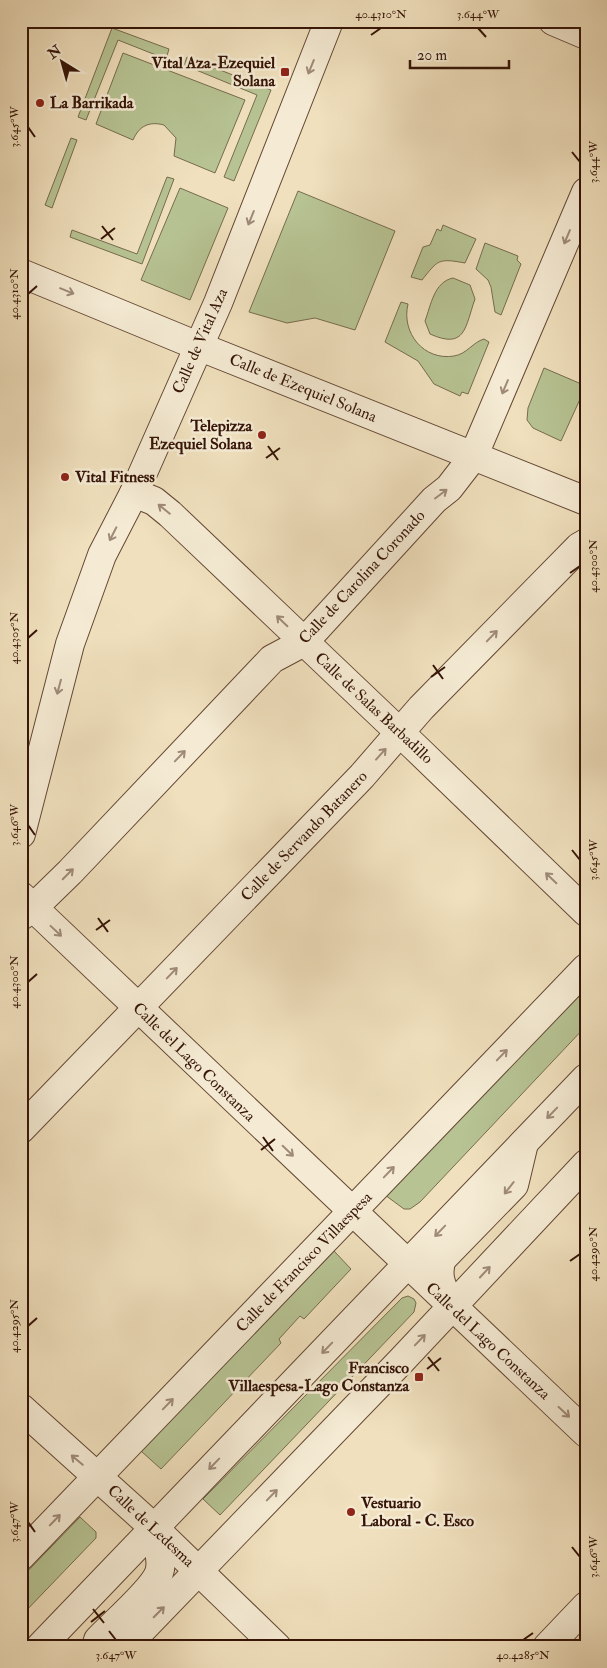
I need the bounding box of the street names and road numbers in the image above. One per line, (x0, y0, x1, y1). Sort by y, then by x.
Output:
street label: Calle de Vital Aza (168, 285, 232, 397)
street label: Calle de Ezequiel Solana (226, 349, 380, 427)
street label: Calle de Carolina Coronado (295, 506, 430, 648)
street label: Calle de Salas Barbadillo (311, 648, 438, 768)
street label: Calle de Servando Batanero (236, 766, 372, 906)
street label: Calle del Lago Constanza (128, 998, 260, 1126)
street label: Calle de Francisco Villaespesa (232, 1187, 377, 1337)
street label: Calle del Lago Constanza (422, 1278, 555, 1404)
street label: Calle de Ledesma (103, 1481, 199, 1572)

